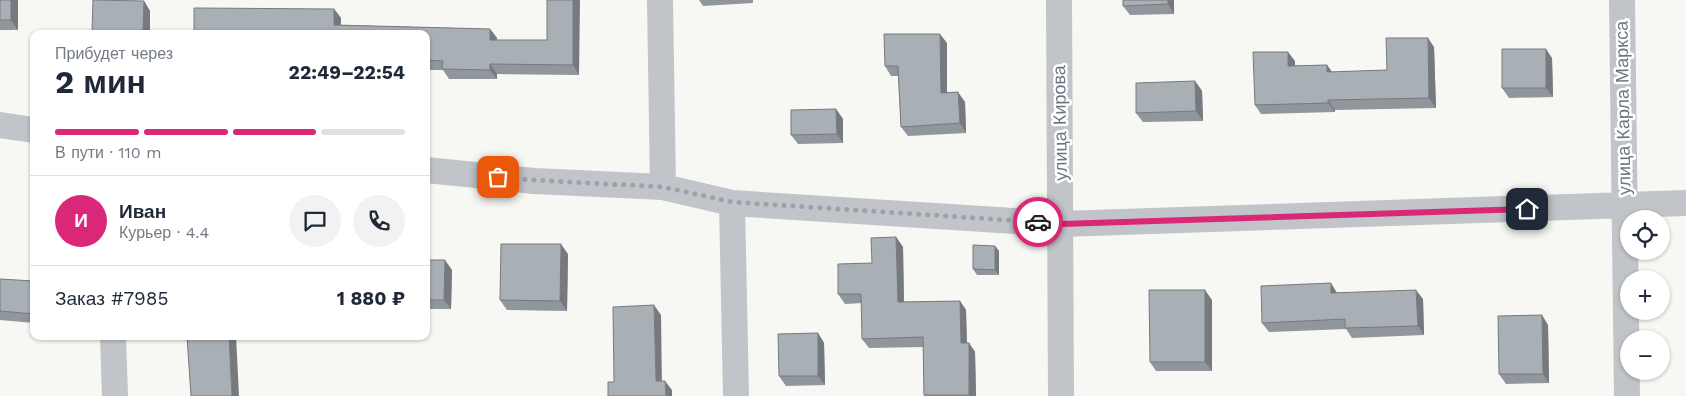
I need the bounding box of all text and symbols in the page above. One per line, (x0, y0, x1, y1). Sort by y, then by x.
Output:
street label: улица Карла Маркса (1610, 20, 1635, 195)
text: Прибудет через (55, 44, 173, 63)
text: 22:49–22:54 (289, 61, 405, 84)
text: 2 мин (55, 63, 146, 101)
street label: улица Кирова (1048, 64, 1071, 181)
text: В пути · 110 m (55, 143, 161, 162)
pin (477, 156, 519, 198)
icon: bag (484, 163, 512, 191)
pin (1506, 188, 1548, 230)
button: chat (289, 195, 341, 247)
button: phone (353, 195, 405, 247)
icon: home (1513, 195, 1541, 223)
courier (1013, 197, 1063, 247)
text: Иван (119, 200, 166, 223)
icon: car (1024, 208, 1052, 236)
text: И (74, 209, 88, 232)
map controls (1620, 210, 1670, 380)
button: locate (1620, 210, 1670, 260)
text: Курьер · 4.4 (119, 223, 209, 242)
button: + (1620, 270, 1670, 320)
text: Заказ #7985 (55, 287, 169, 310)
text: 1 880 ₽ (337, 287, 405, 310)
button: − (1620, 330, 1670, 380)

